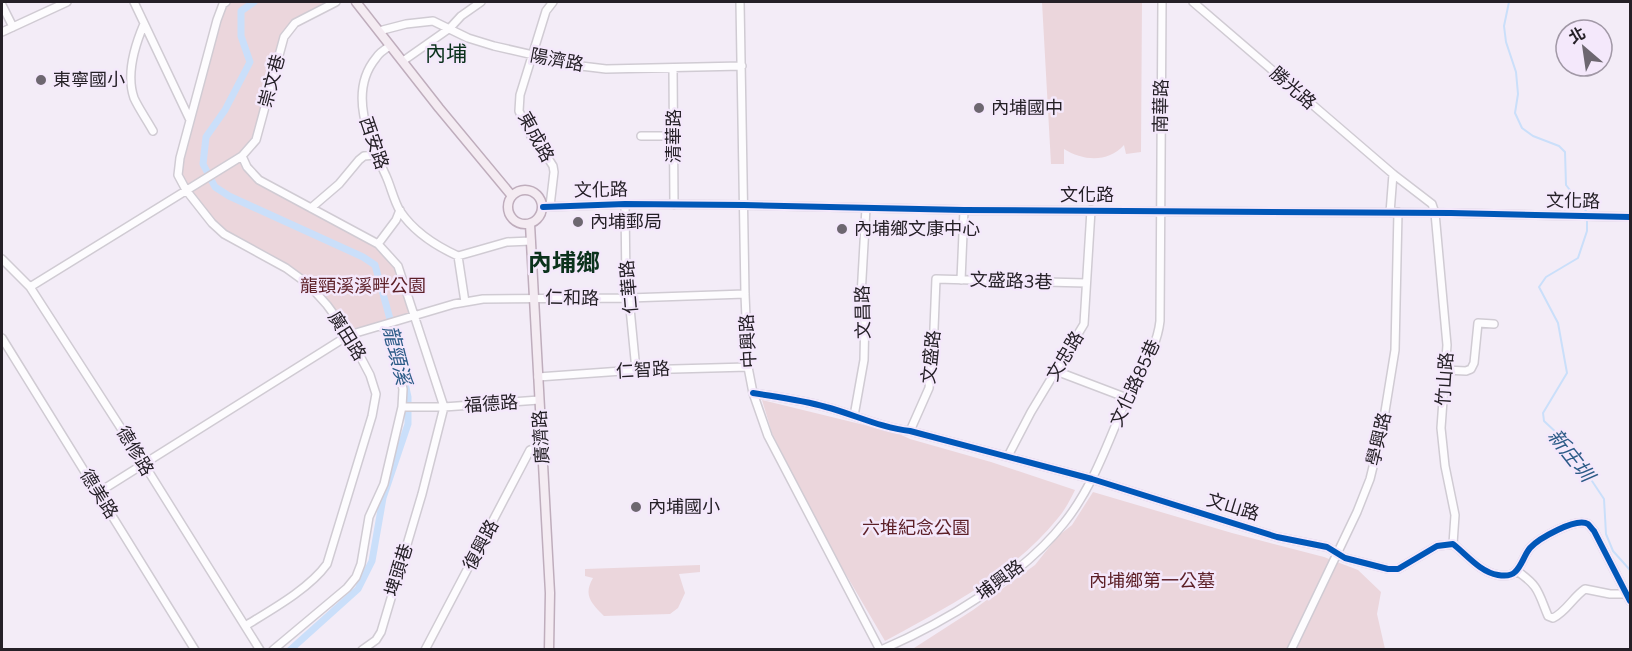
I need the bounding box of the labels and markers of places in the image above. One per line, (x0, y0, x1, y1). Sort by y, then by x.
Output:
place label: 東寧國小 (53, 68, 125, 92)
marker: 東寧國小 (34, 73, 48, 87)
place label: 內埔國中 (991, 96, 1063, 120)
marker: 內埔國中 (972, 101, 986, 115)
place label: 內埔郵局 (590, 210, 662, 234)
marker: 內埔郵局 (571, 215, 585, 229)
place label: 內埔鄉文康中心 (854, 217, 980, 241)
marker: 內埔鄉文康中心 (835, 222, 849, 236)
place label: 內埔國小 (648, 495, 720, 519)
marker: 內埔國小 (629, 500, 643, 514)

